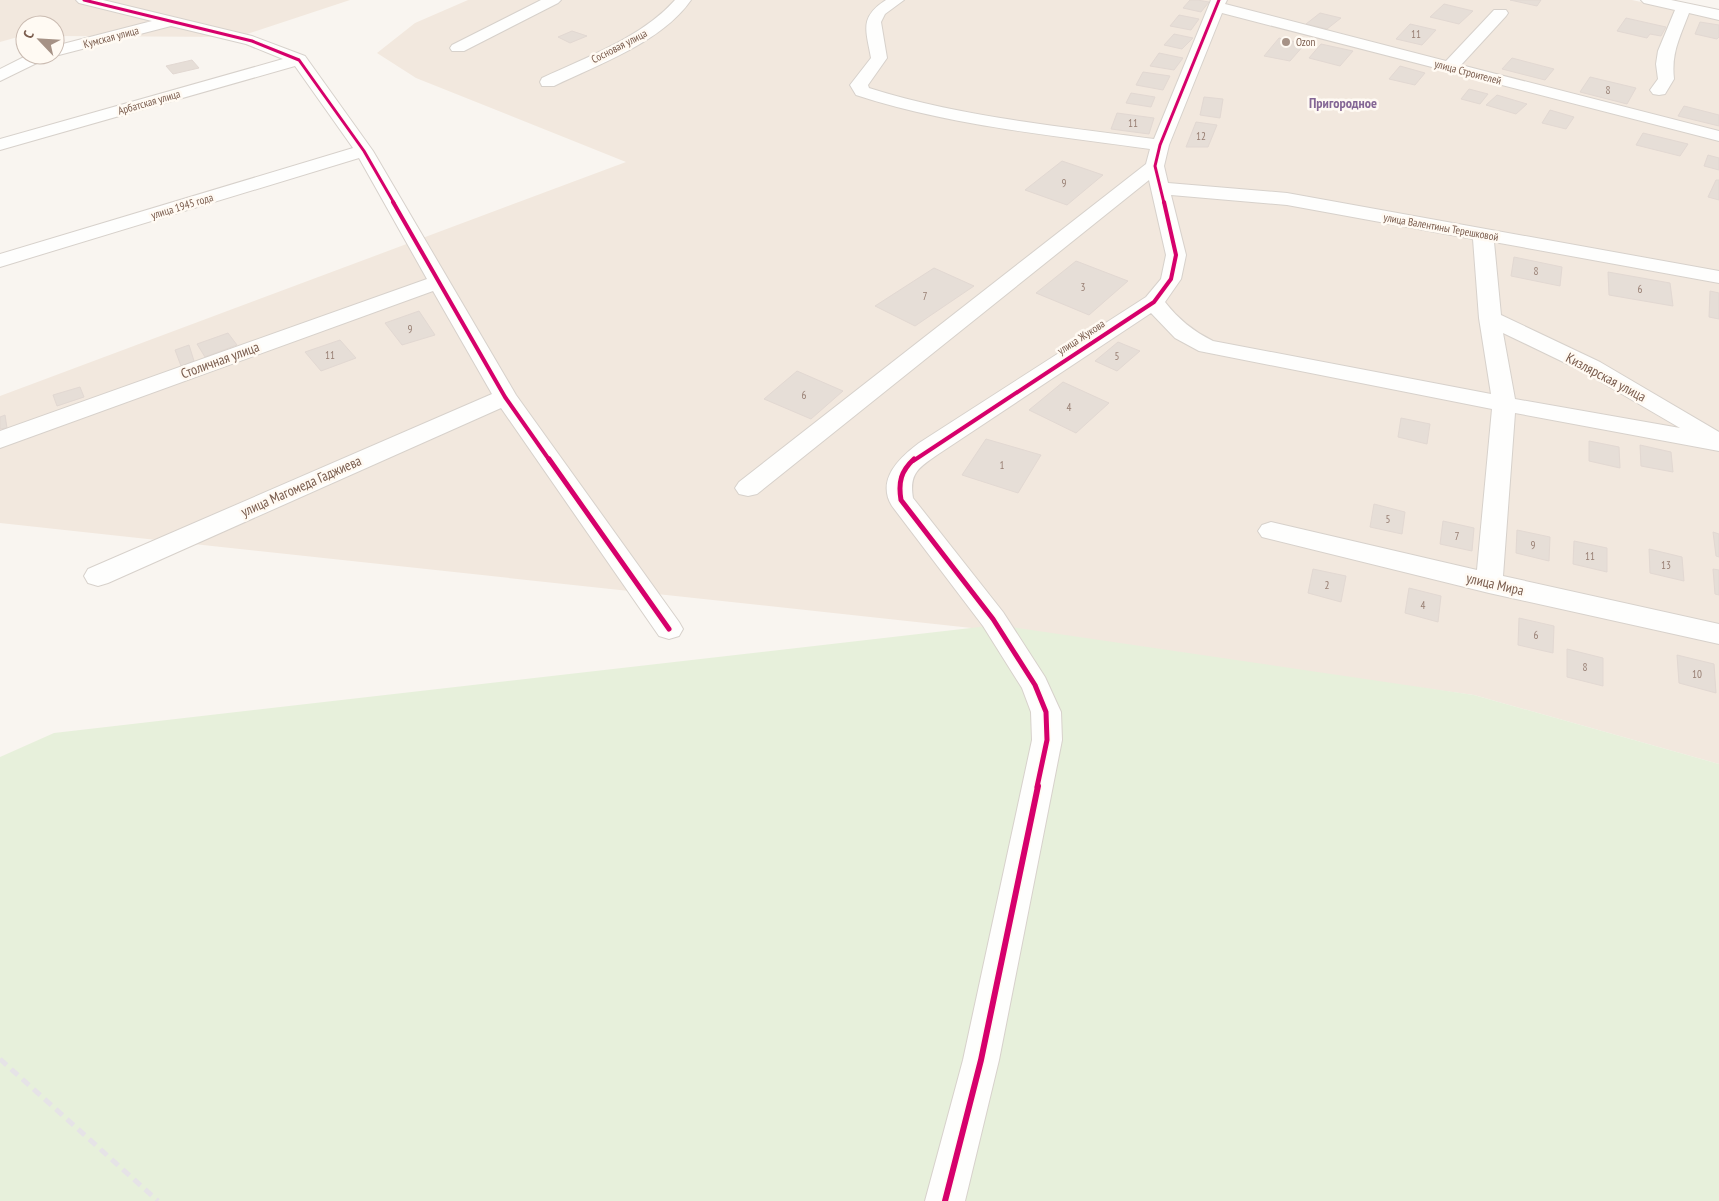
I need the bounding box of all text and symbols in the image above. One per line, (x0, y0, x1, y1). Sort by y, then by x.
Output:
north arrow (15, 15, 65, 65)
street label: Кумская улица (82, 23, 140, 51)
street label: Сосновая улица (589, 26, 649, 66)
text: С (19, 27, 38, 41)
house number: 11 (1411, 27, 1421, 41)
place label: Ozon (1296, 35, 1315, 49)
marker: Ozon (1280, 36, 1292, 48)
street label: улица Строителей (1433, 56, 1503, 88)
house number: 8 (1606, 83, 1611, 97)
street label: Арбатская улица (116, 86, 182, 118)
district label: Пригородное (1309, 94, 1377, 112)
house number: 11 (1128, 116, 1138, 130)
house number: 12 (1196, 129, 1206, 143)
house number: 9 (1062, 176, 1067, 190)
street label: улица 1945 года (149, 190, 215, 222)
street label: улица Валентины Терешковой (1382, 210, 1500, 244)
house number: 8 (1534, 264, 1539, 278)
house number: 3 (1081, 280, 1086, 294)
house number: 6 (1638, 282, 1643, 296)
house number: 7 (923, 289, 928, 303)
street label: улица Жукова (1055, 316, 1107, 358)
house number: 9 (408, 322, 413, 336)
street label: Столичная улица (178, 337, 262, 383)
house number: 11 (325, 348, 335, 362)
street label: Кизлярская улица (1563, 348, 1649, 406)
house number: 5 (1115, 349, 1120, 363)
house number: 6 (802, 388, 807, 402)
house number: 4 (1067, 400, 1072, 414)
street label: улица Магомеда Гаджиева (238, 451, 364, 521)
house number: 1 (1000, 458, 1005, 472)
house number: 5 (1386, 512, 1391, 526)
house number: 7 (1455, 529, 1460, 543)
house number: 9 (1531, 538, 1536, 552)
house number: 11 (1585, 549, 1595, 563)
house number: 13 (1661, 558, 1671, 572)
street label: улица Мира (1465, 569, 1525, 599)
house number: 2 (1325, 578, 1330, 592)
house number: 4 (1421, 598, 1426, 612)
house number: 6 (1534, 628, 1539, 642)
house number: 8 (1583, 660, 1588, 674)
house number: 10 (1692, 667, 1702, 681)

